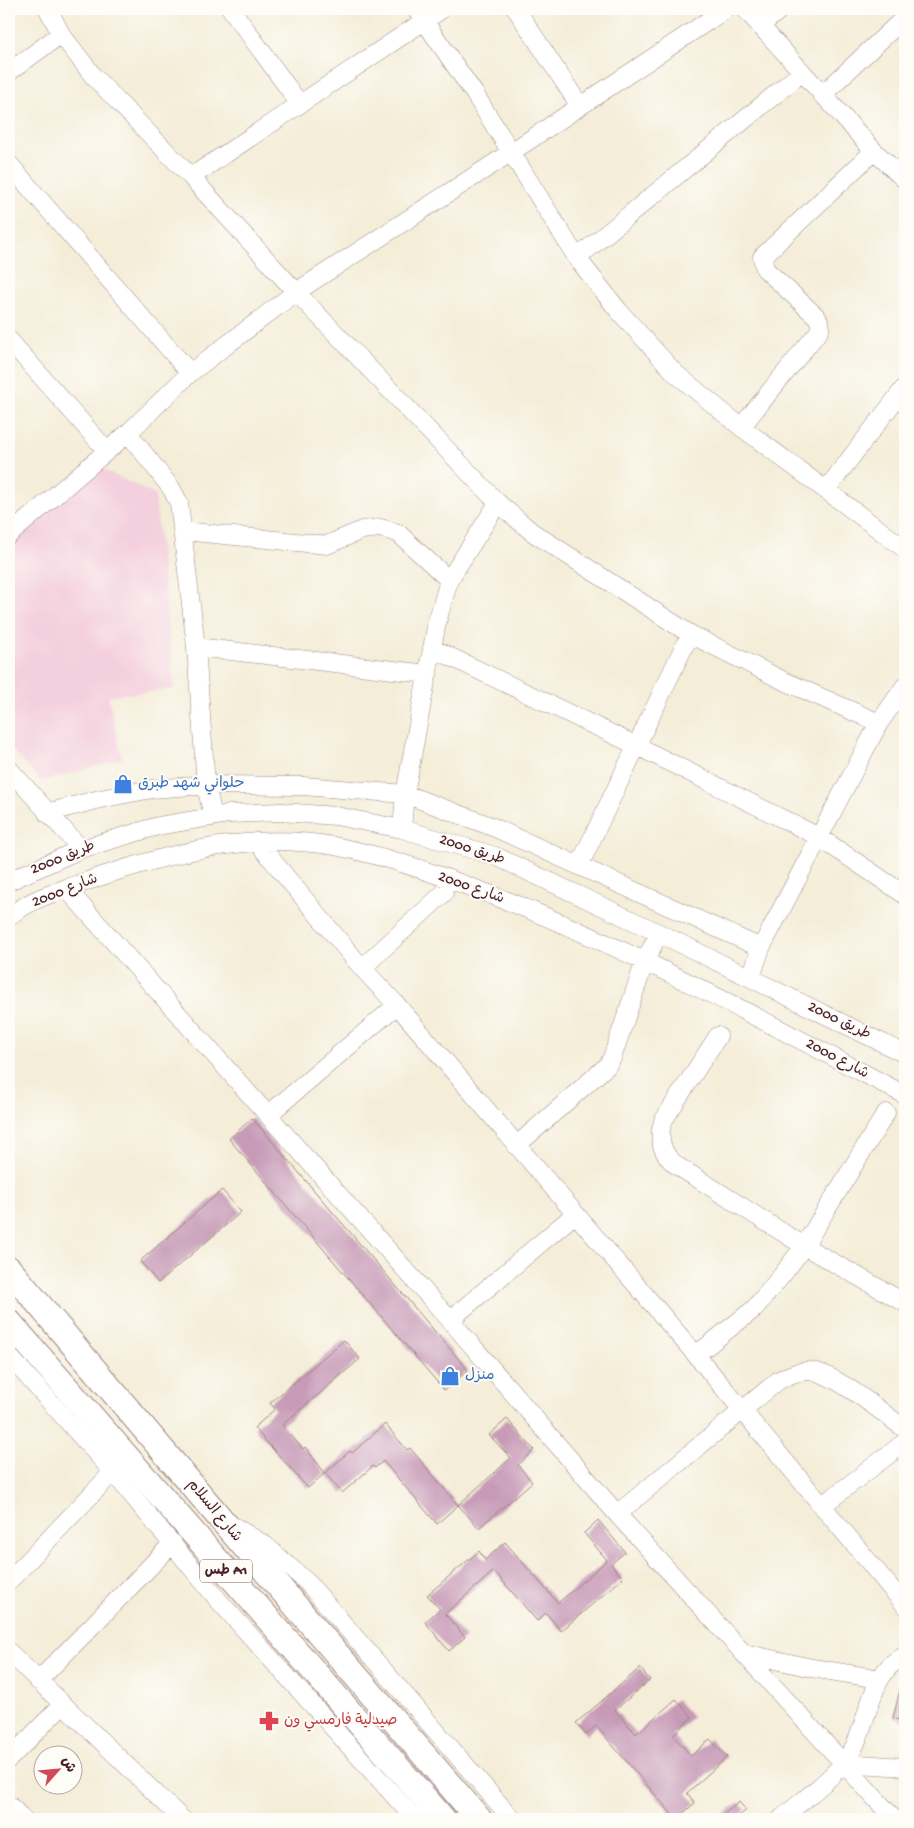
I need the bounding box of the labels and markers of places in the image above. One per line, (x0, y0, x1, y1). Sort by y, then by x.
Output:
shop icon: حلواني شهد طبرق (112, 773, 134, 795)
place label: حلواني شهد طبرق (138, 775, 244, 795)
shop icon: منزل (439, 1365, 461, 1387)
place label: منزل (465, 1367, 495, 1385)
pharmacy icon: صيدلية فارمسي ون (258, 1710, 280, 1732)
place label: صيدلية فارمسي ون (284, 1712, 397, 1732)

